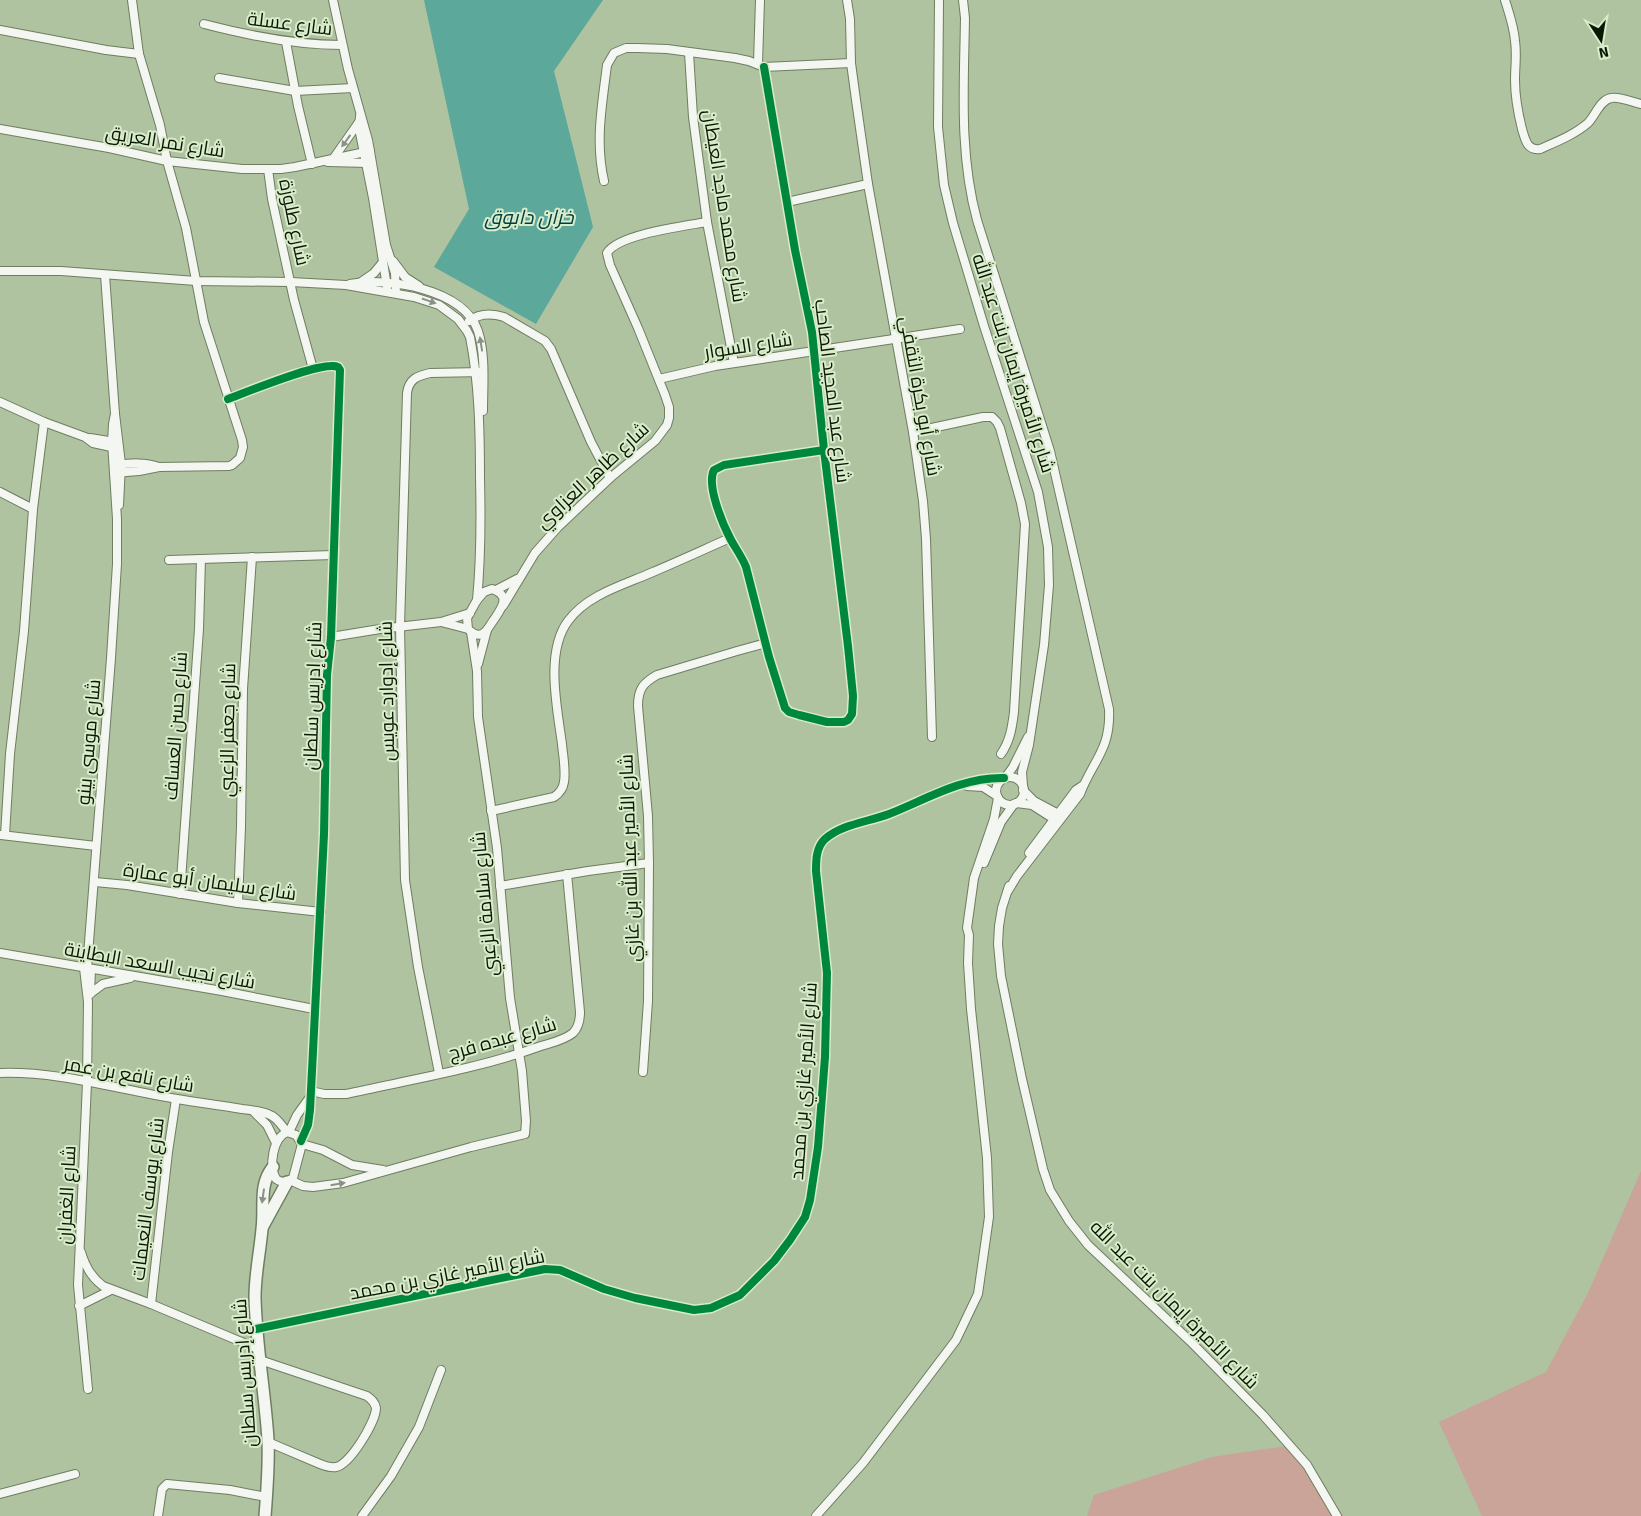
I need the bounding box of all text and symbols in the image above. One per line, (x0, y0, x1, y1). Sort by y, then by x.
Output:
street label: شارع عسلة (246, 7, 334, 42)
north arrow (1576, 15, 1626, 65)
text: N (1597, 43, 1610, 62)
street label: شارع محمد ماجد العيطان (696, 108, 751, 304)
street label: شارع نمر العريق (103, 121, 226, 164)
one-way arrow (341, 134, 351, 148)
street label: شارع طلوزة (272, 177, 315, 268)
water label: خزان دابوق (484, 205, 575, 230)
street label: شارع الأميرة إيمان بنت عبد الله (965, 250, 1061, 476)
one-way arrow (421, 298, 436, 306)
street label: شارع عبد المجيد الصاحب (808, 298, 855, 484)
street label: شارع أبو بكرة الثقفي (892, 314, 946, 478)
street label: شارع السوار (701, 327, 794, 366)
one-way arrow (476, 336, 484, 352)
street label: شارع ظاهر العزاوي (531, 417, 656, 536)
street label: شارع إدريس سلطان (298, 621, 329, 771)
street label: شارع إدوارد عويس (374, 621, 401, 761)
street label: شارع حسن العساف (159, 651, 194, 801)
street label: شارع جعفر الزعبي (215, 663, 243, 797)
street label: شارع موسى بينو (72, 678, 107, 806)
street label: شارع الأمير عبد الله بن غازي (613, 754, 648, 962)
street label: شارع سلامة الزعبي (467, 830, 505, 977)
street label: شارع سليمان أبو عمارة (122, 858, 298, 907)
street label: شارع نجيب السعد البطاينة (62, 937, 257, 996)
street label: شارع الأمير غازي بن محمد (785, 981, 825, 1181)
street label: شارع عبده فرج (445, 1012, 559, 1067)
street label: شارع نافع بن عمر (61, 1052, 196, 1099)
street label: شارع يوسف النعيمات (126, 1116, 171, 1282)
street label: شارع الغفران (52, 1145, 83, 1245)
one-way arrow (330, 1179, 346, 1187)
one-way arrow (259, 1189, 267, 1205)
street label: شارع الأميرة إيمان بنت عبد الله (1084, 1214, 1265, 1395)
street label: شارع الأمير غازي بن محمد (348, 1244, 547, 1308)
street label: شارع إدريس سلطان (228, 1298, 263, 1448)

